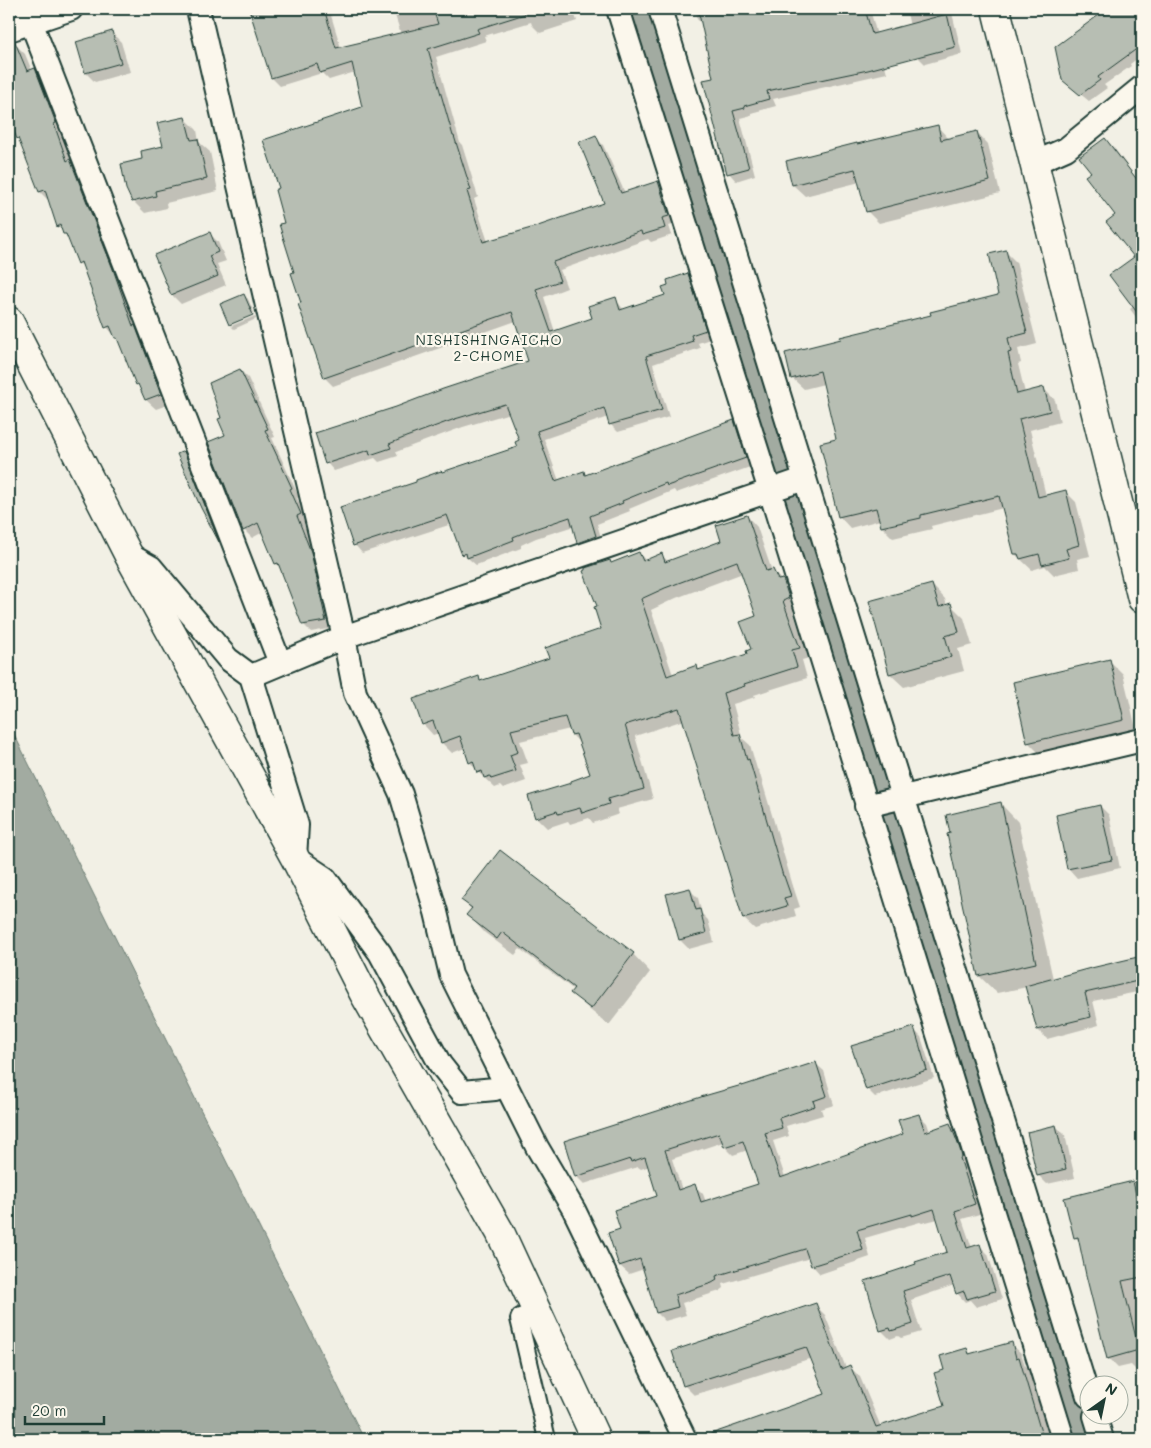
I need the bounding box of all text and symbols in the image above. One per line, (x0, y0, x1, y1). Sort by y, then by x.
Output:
district label: NISHISHINGAICHO 2-CHOME (415, 330, 563, 365)
north arrow (1078, 1376, 1128, 1426)
text: N (1102, 1378, 1121, 1400)
scale bar (25, 1393, 104, 1425)
text: 20 m (32, 1400, 66, 1420)

